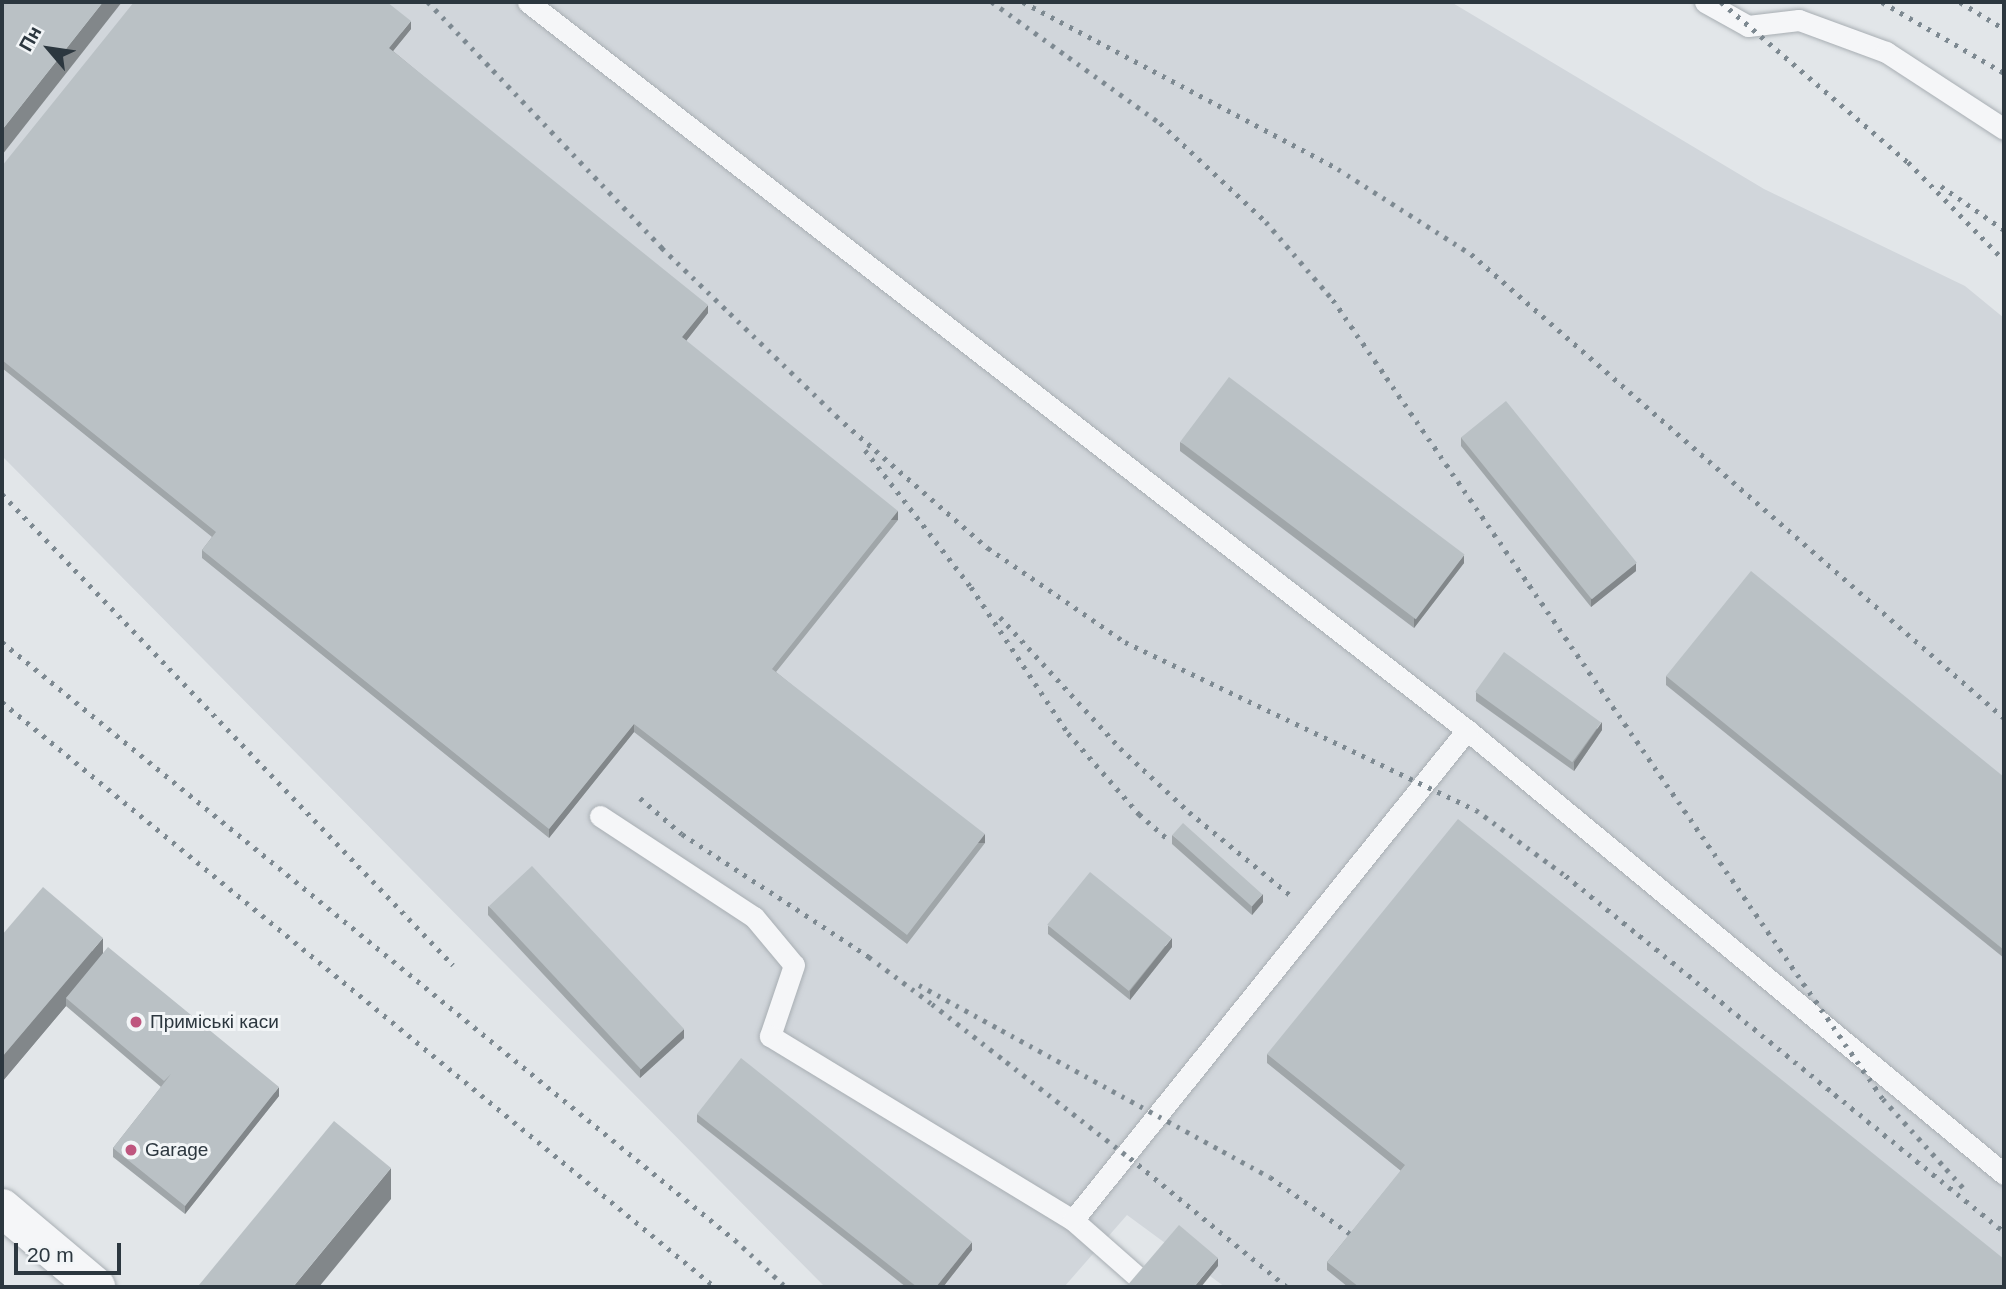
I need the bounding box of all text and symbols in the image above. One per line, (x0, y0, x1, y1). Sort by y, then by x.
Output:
north arrow (14, 14, 84, 84)
text: Пн (15, 22, 45, 55)
place label: Приміські каси (150, 1011, 279, 1033)
marker: Приміські каси (128, 1014, 144, 1030)
place label: Garage (145, 1139, 208, 1161)
marker: Garage (123, 1142, 139, 1158)
scale bar (18, 1230, 124, 1274)
text: 20 m (27, 1243, 74, 1266)

